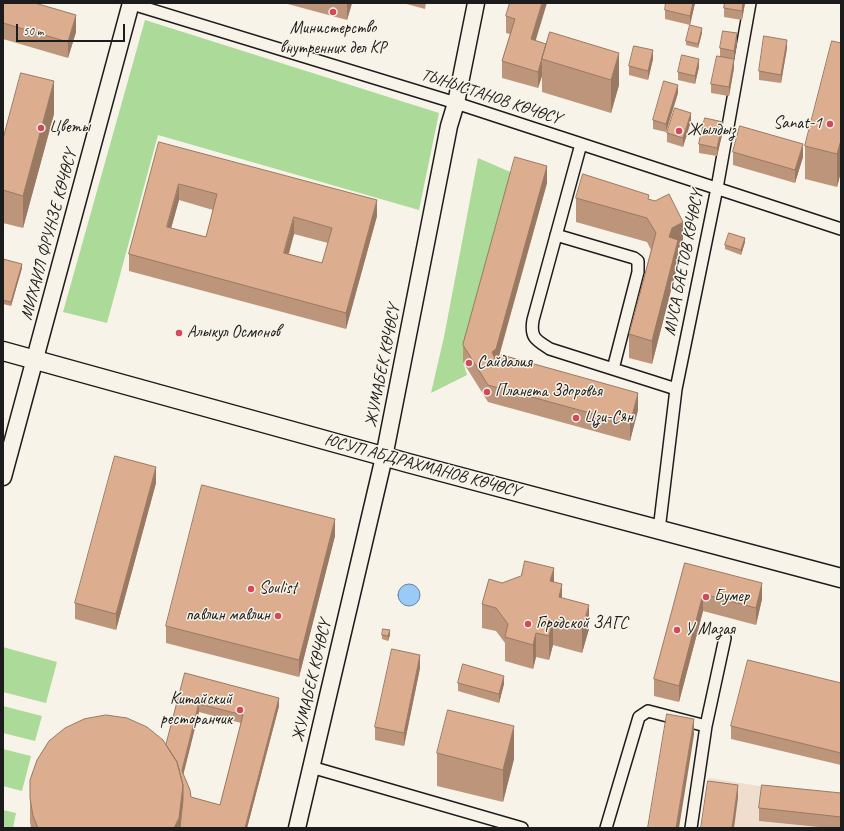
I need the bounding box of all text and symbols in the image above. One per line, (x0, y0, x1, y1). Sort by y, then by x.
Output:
marker: Министерство внутренних дел КР (328, 7, 338, 17)
scale bar (18, 16, 127, 42)
place label: Министерство внутренних дел КР (280, 19, 386, 59)
text: 50 m (23, 23, 43, 39)
street label: ТЫНЫСТАНОВ КӨЧӨСҮ (419, 65, 563, 129)
place label: Sanat-1 (773, 114, 822, 134)
place label: Цветы (49, 118, 90, 138)
marker: Sanat-1 (825, 119, 835, 129)
place label: Жылдыз (687, 121, 735, 141)
marker: Цветы (36, 123, 46, 133)
marker: Жылдыз (674, 126, 684, 136)
street label: МИХАИЛ ФРУНЗЕ КӨЧӨСҮ (16, 148, 82, 322)
street label: МУСА БАЕТОВ КӨЧӨСҮ (660, 189, 708, 337)
street label: ЖУМАБЕК КӨЧӨСҮ (361, 303, 405, 429)
place label: Алыкул Осмонов (187, 323, 280, 343)
marker: Алыкул Осмонов (174, 328, 184, 338)
place label: Сайдалия (477, 353, 532, 373)
marker: Сайдалия (464, 358, 474, 368)
place label: Планета Здоровья (495, 382, 602, 402)
marker: Планета Здоровья (482, 387, 492, 397)
place label: Цзи-Сян (584, 408, 633, 428)
marker: Цзи-Сян (571, 413, 581, 423)
street label: ЮСУП АБДРАХМАНОВ КӨЧӨСҮ (322, 430, 522, 502)
place label: Soulist (259, 579, 297, 599)
marker: Soulist (246, 584, 256, 594)
place label: Бумер (714, 587, 749, 607)
marker: Бумер (701, 592, 711, 602)
place label: павлин мавлин (186, 606, 270, 626)
marker: павлин мавлин (273, 611, 283, 621)
place label: Городской ЗАГС (536, 614, 628, 634)
street label: ЖУМАБЕК КӨЧӨСҮ (288, 618, 336, 744)
marker: Городской ЗАГС (523, 619, 533, 629)
place label: У Мазая (685, 620, 735, 640)
marker: У Мазая (672, 625, 682, 635)
place label: Китайский ресторанчик (160, 690, 232, 730)
marker: Китайский ресторанчик (235, 705, 245, 715)

